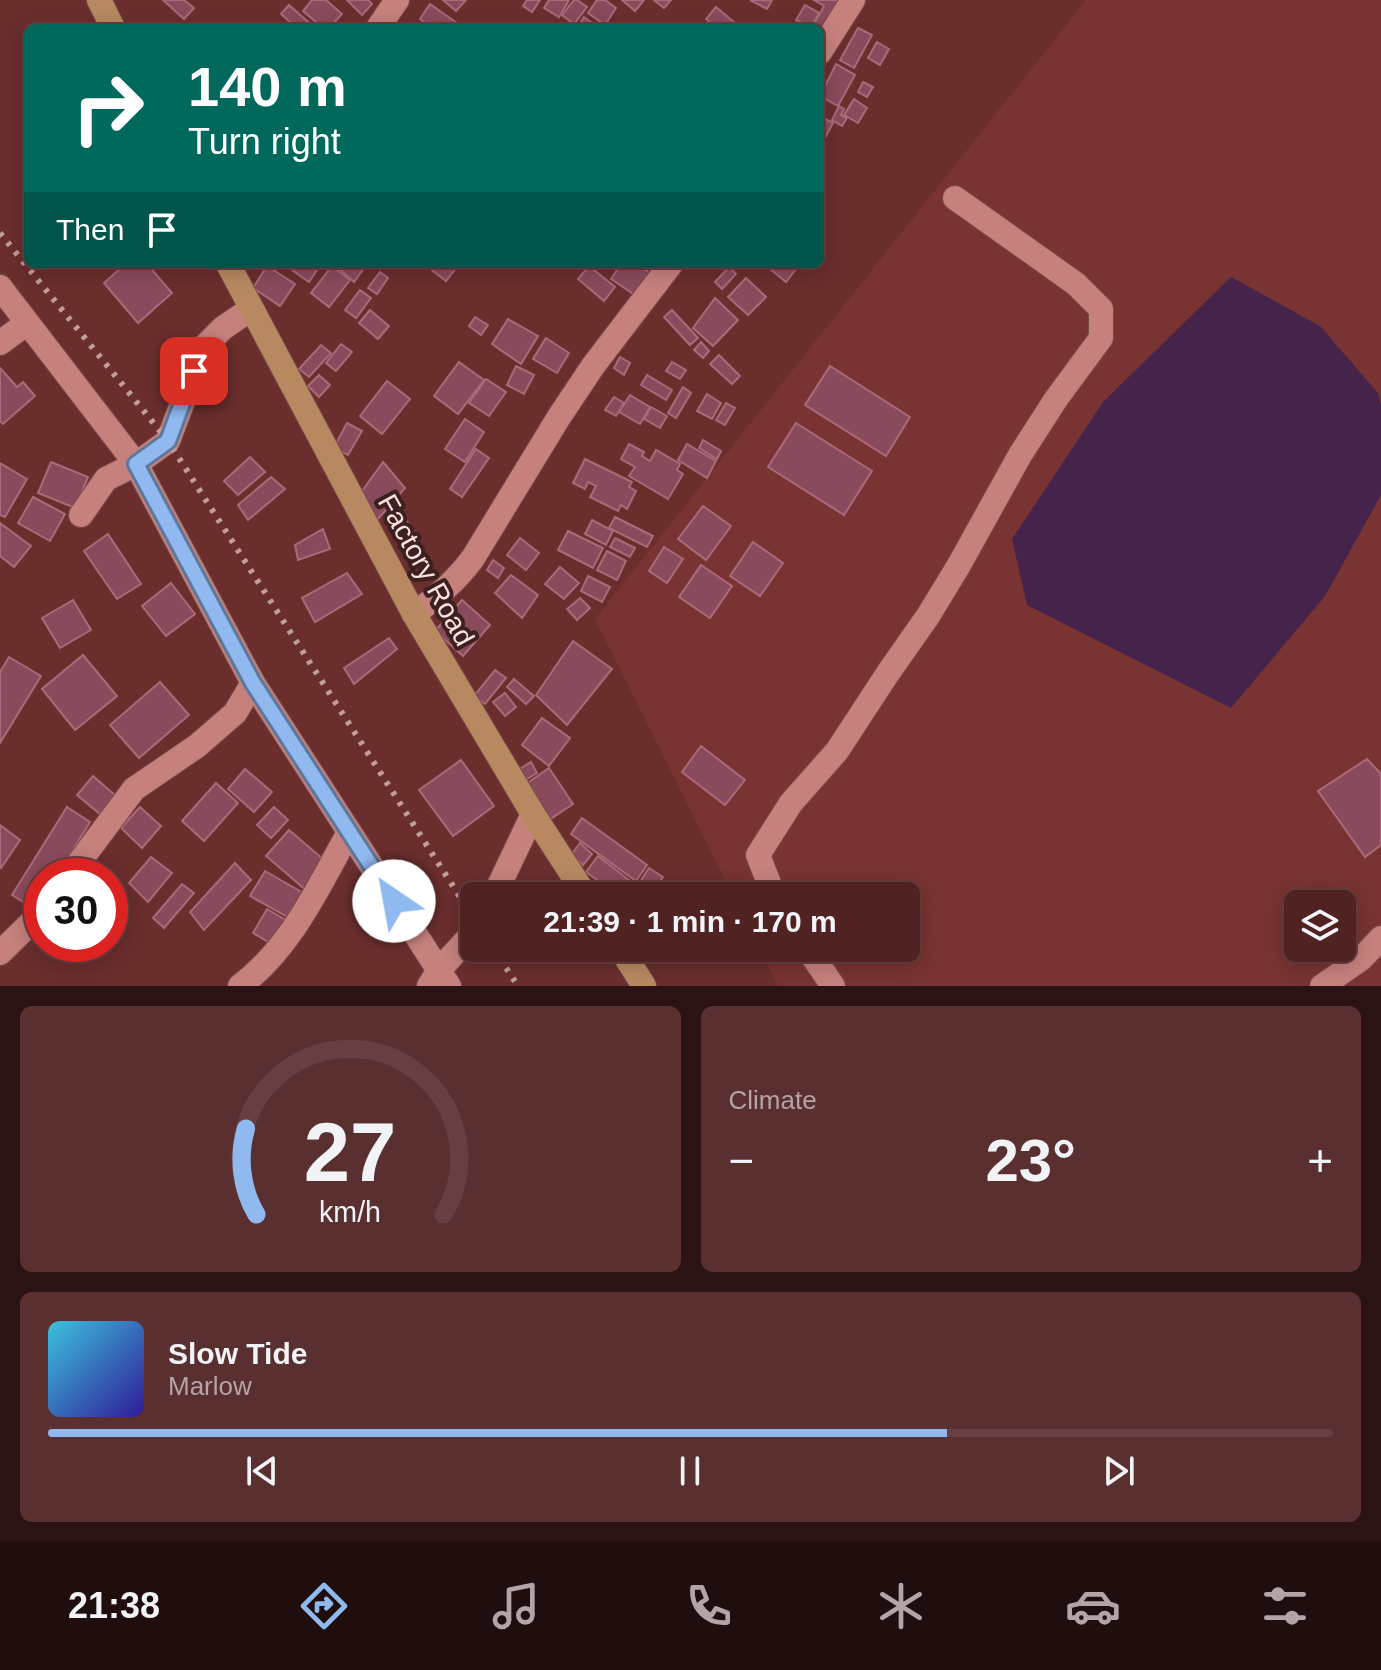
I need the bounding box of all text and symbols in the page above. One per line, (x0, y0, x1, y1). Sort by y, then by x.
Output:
text: 140 m (188, 55, 347, 118)
icon: right (56, 56, 160, 160)
text: Turn right (188, 121, 341, 162)
icon: arrive (140, 208, 184, 252)
text: Then (56, 213, 124, 246)
pin (160, 337, 228, 405)
icon: arrive (172, 349, 216, 393)
street label: Factory Road (372, 489, 480, 651)
speed limit sign: 30 (24, 858, 128, 962)
position arrow (352, 859, 436, 943)
map controls (1284, 890, 1356, 962)
button: layers (1284, 890, 1356, 962)
text: 21:39 · 1 min · 170 m (543, 905, 837, 938)
text: Climate (729, 1085, 817, 1115)
text: 27 (304, 1106, 397, 1199)
text: 23° (985, 1127, 1076, 1194)
text: − (729, 1136, 754, 1185)
text: + (1307, 1136, 1333, 1185)
text: km/h (319, 1196, 381, 1228)
text: Slow Tide (168, 1337, 307, 1370)
text: Marlow (168, 1371, 252, 1401)
icon: previous (240, 1449, 284, 1493)
icon: pause (668, 1449, 712, 1493)
icon: next (1097, 1449, 1141, 1493)
icon: directions (296, 1578, 352, 1634)
icon: music (488, 1578, 544, 1634)
icon: phone (681, 1578, 737, 1634)
icon: climate (873, 1578, 929, 1634)
icon: car (1065, 1578, 1121, 1634)
icon: filters (1257, 1578, 1313, 1634)
text: 21:38 (68, 1585, 160, 1626)

